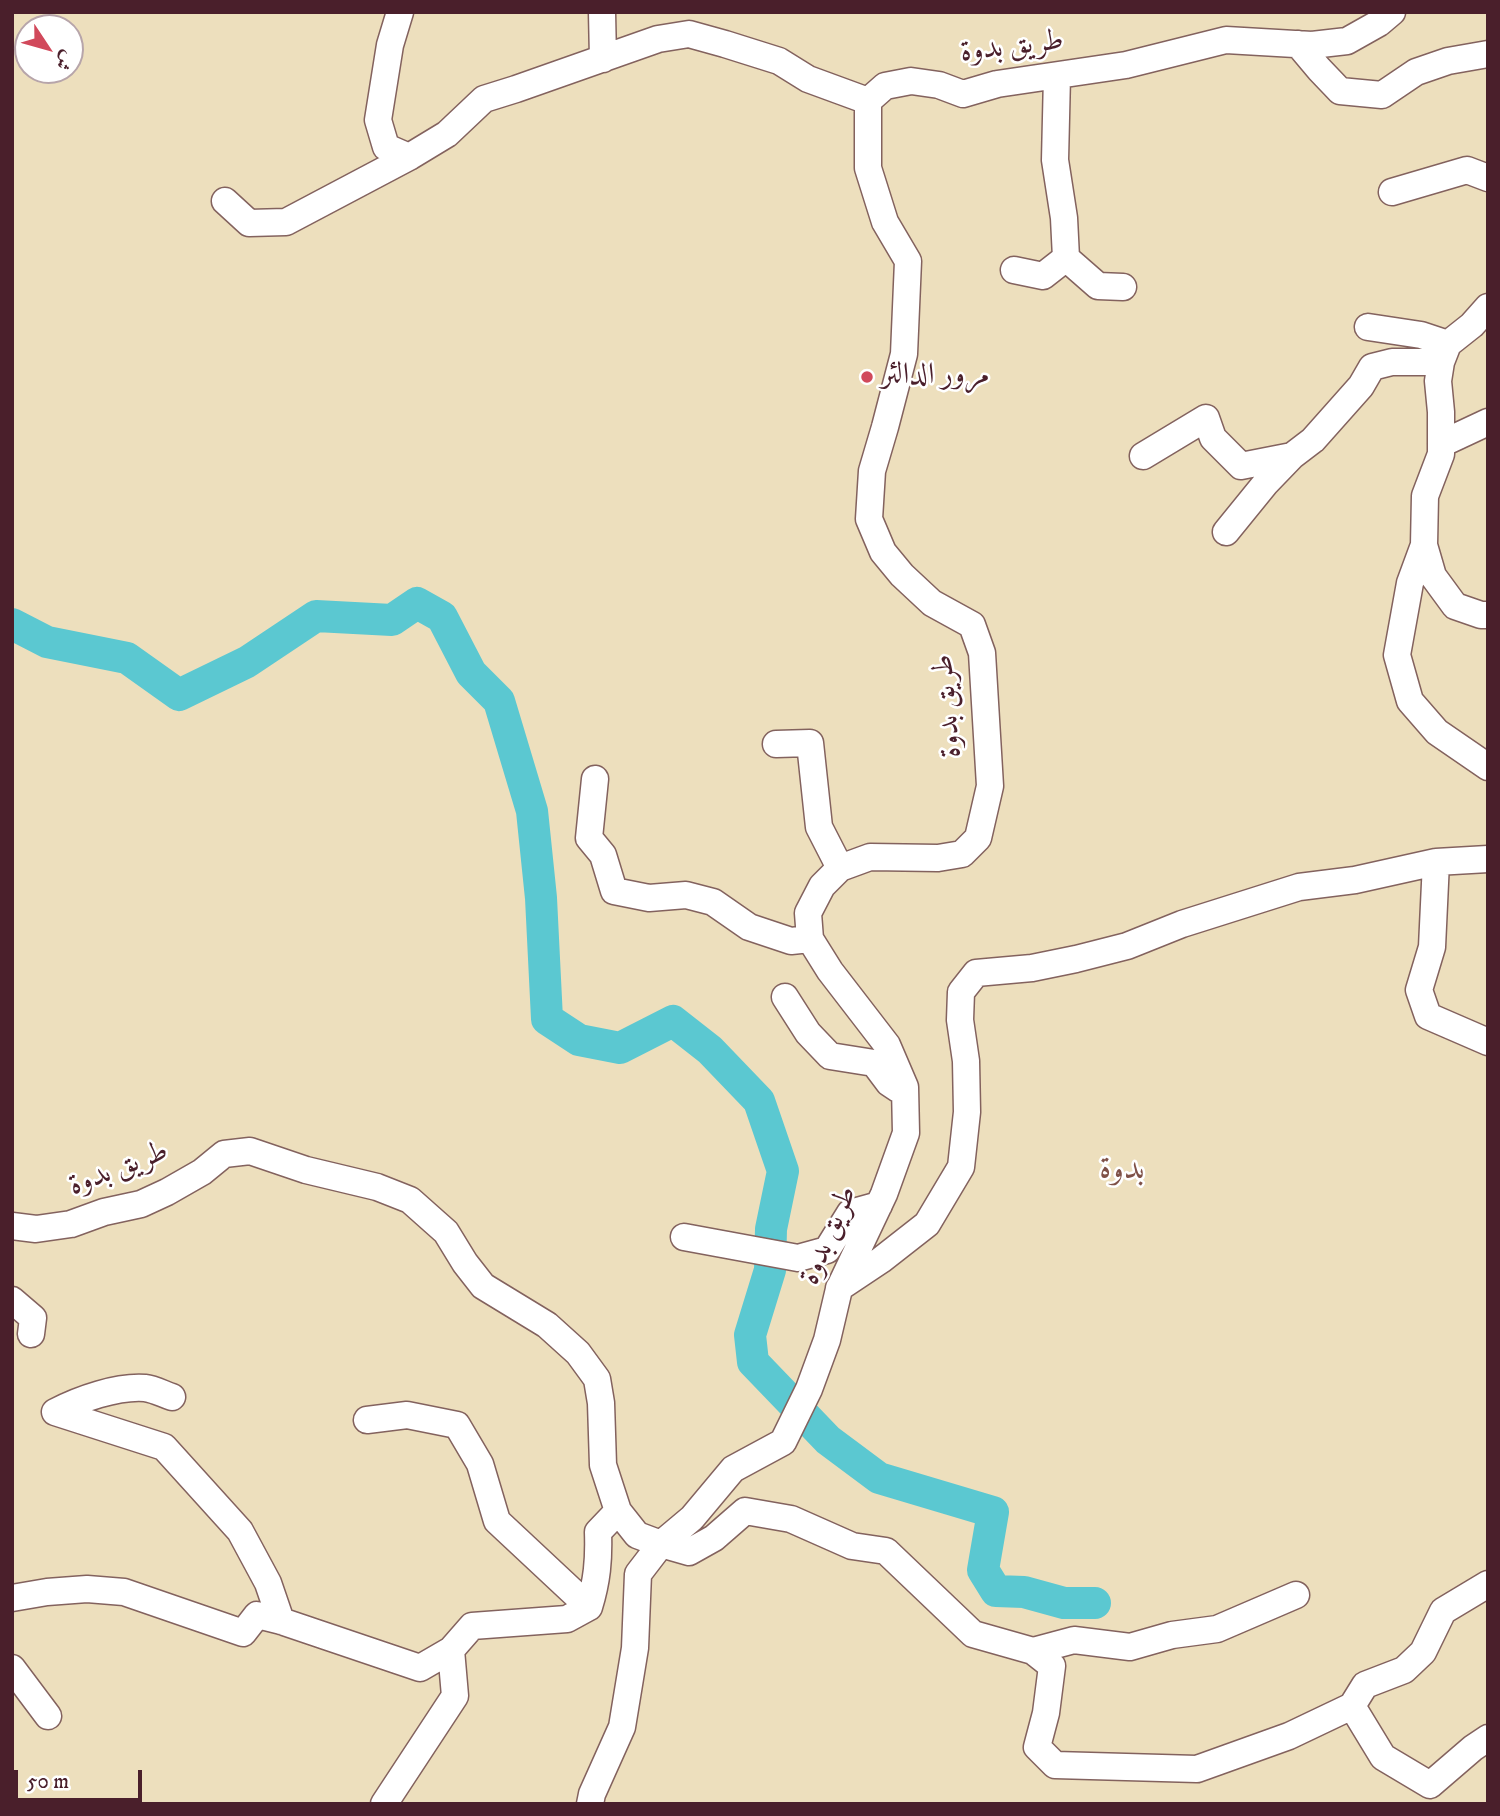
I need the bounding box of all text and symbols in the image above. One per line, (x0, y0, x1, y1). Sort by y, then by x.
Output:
north arrow (14, 14, 84, 84)
street label: طريق بدوة (958, 24, 1066, 72)
text: ش (50, 46, 80, 75)
place label: مرور الدالئر (881, 359, 990, 395)
marker: مرور الدالئر (859, 369, 875, 385)
street label: طريق بدوة (927, 653, 971, 759)
street label: طريق بدوة (64, 1135, 174, 1205)
district label: بدوة (1099, 1152, 1145, 1190)
street label: طريق بدوة (793, 1181, 867, 1291)
scale bar (18, 1756, 145, 1800)
text: 50 m (27, 1769, 69, 1795)

